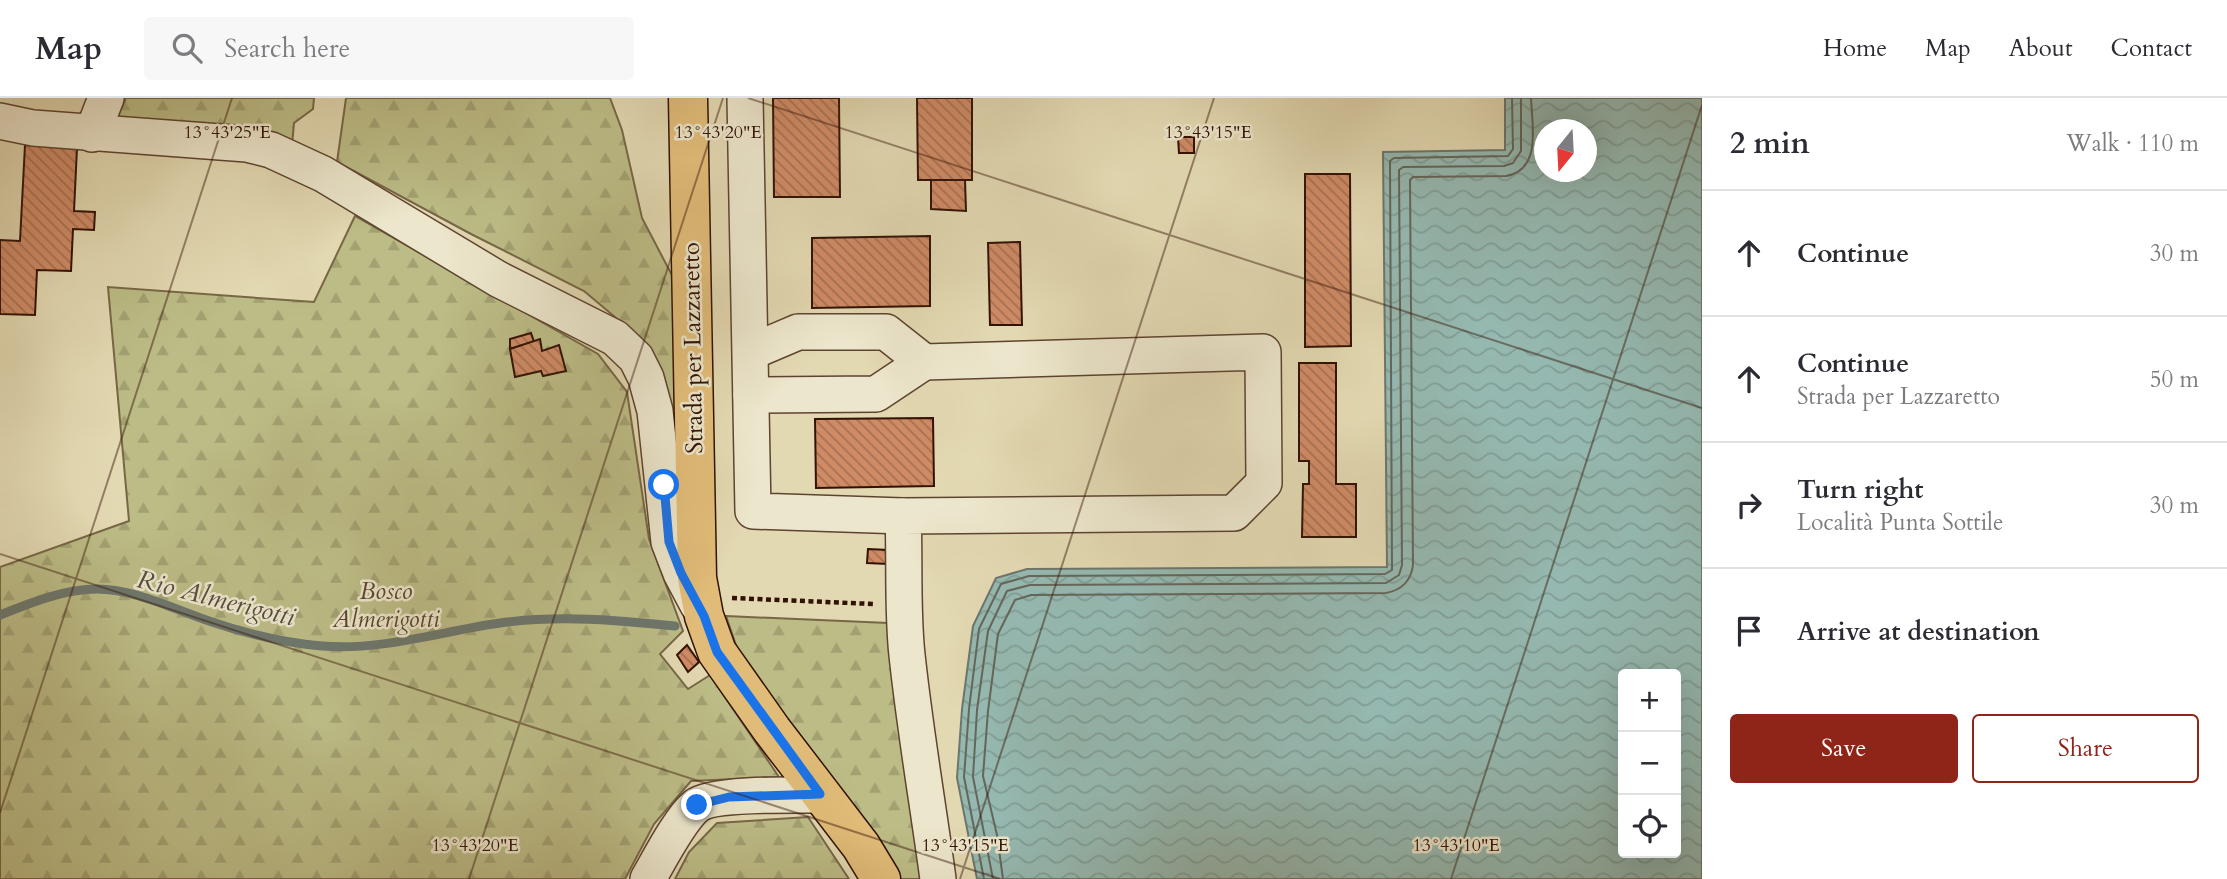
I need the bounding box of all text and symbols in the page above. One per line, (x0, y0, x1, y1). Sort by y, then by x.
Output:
search box (144, 17, 634, 80)
text: Map (35, 26, 102, 71)
icon: search (168, 29, 206, 67)
text: Search here (224, 31, 350, 66)
text: Home (1823, 32, 1887, 65)
text: Map (1925, 32, 1971, 65)
text: About (2009, 32, 2073, 65)
text: Contact (2111, 32, 2192, 65)
north arrow (1534, 119, 1597, 182)
text: 13°43'25"E (183, 120, 271, 145)
text: 13°43'20"E (674, 120, 762, 145)
text: 13°43'15"E (1164, 120, 1252, 145)
text: 2 min (1730, 123, 1810, 164)
text: Walk · 110 m (2066, 128, 2199, 159)
icon: ahead (1730, 234, 1768, 272)
text: Continue (1797, 236, 1909, 271)
text: 30 m (2150, 238, 2199, 269)
street label: Strada per Lazzaretto (675, 242, 711, 454)
text: Continue (1797, 346, 1909, 381)
icon: ahead (1730, 360, 1768, 398)
text: 50 m (2150, 364, 2199, 395)
text: Strada per Lazzaretto (1797, 381, 2000, 412)
route start (648, 469, 679, 500)
text: Turn right (1797, 472, 1924, 507)
icon: right (1730, 486, 1768, 524)
text: 30 m (2150, 490, 2199, 521)
text: Località Punta Sottile (1797, 507, 2003, 538)
water label: Rio Almerigotti (133, 561, 299, 635)
park label: Bosco Almerigotti (332, 575, 440, 636)
icon: arrive (1730, 612, 1768, 650)
text: Arrive at destination (1797, 614, 2040, 649)
map controls (1618, 669, 1681, 858)
button: + (1618, 669, 1681, 732)
button: Save (1730, 714, 1958, 783)
button: Share (1972, 714, 2199, 783)
button: − (1618, 732, 1681, 795)
route end (681, 789, 712, 820)
button: locate (1618, 795, 1681, 858)
text: 13°43'20"E (431, 833, 519, 858)
text: 13°43'15"E (921, 833, 1009, 858)
text: 13°43'10"E (1412, 833, 1500, 858)

